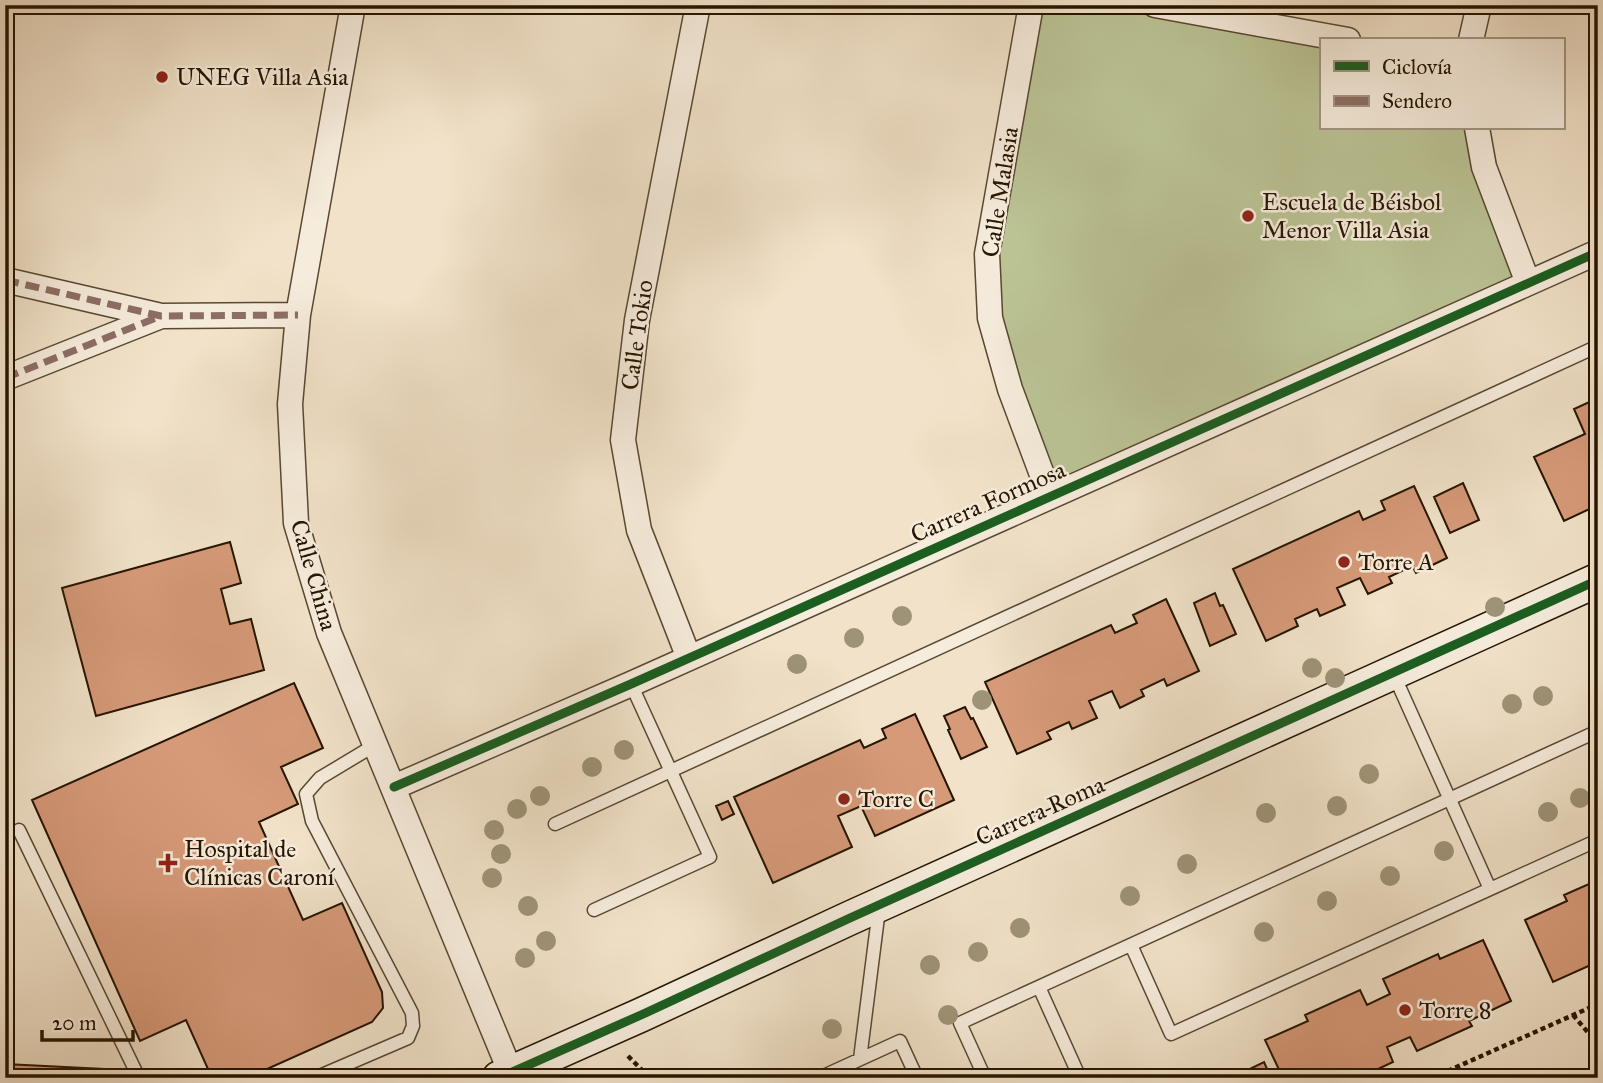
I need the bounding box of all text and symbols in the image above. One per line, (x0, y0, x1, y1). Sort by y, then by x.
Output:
legend (1320, 38, 1564, 130)
text: Ciclovía (1382, 54, 1452, 80)
place label: UNEG Villa Asia (176, 62, 349, 92)
marker: UNEG Villa Asia (154, 69, 170, 85)
text: Sendero (1382, 88, 1452, 114)
street label: Calle Malasia (975, 124, 1025, 259)
place label: Escuela de Béisbol Menor Villa Asia (1262, 187, 1442, 245)
marker: Escuela de Béisbol Menor Villa Asia (1240, 208, 1256, 224)
street label: Calle Tokio (614, 278, 660, 392)
street label: Carrera Formosa (906, 454, 1071, 550)
street label: Calle China (284, 516, 344, 635)
place label: Torre A (1358, 547, 1434, 577)
marker: Torre A (1336, 554, 1352, 570)
street label: Carrera Roma (971, 769, 1110, 853)
place label: Torre C (858, 784, 934, 814)
marker: Torre C (836, 791, 852, 807)
place label: Hospital de Clínicas Caroní (184, 834, 336, 892)
marker: Hospital de Clínicas Caroní (158, 853, 178, 873)
place label: Torre 8 (1419, 995, 1491, 1025)
scale bar (42, 999, 133, 1043)
marker: Torre 8 (1397, 1002, 1413, 1018)
text: 20 m (52, 1010, 97, 1036)

